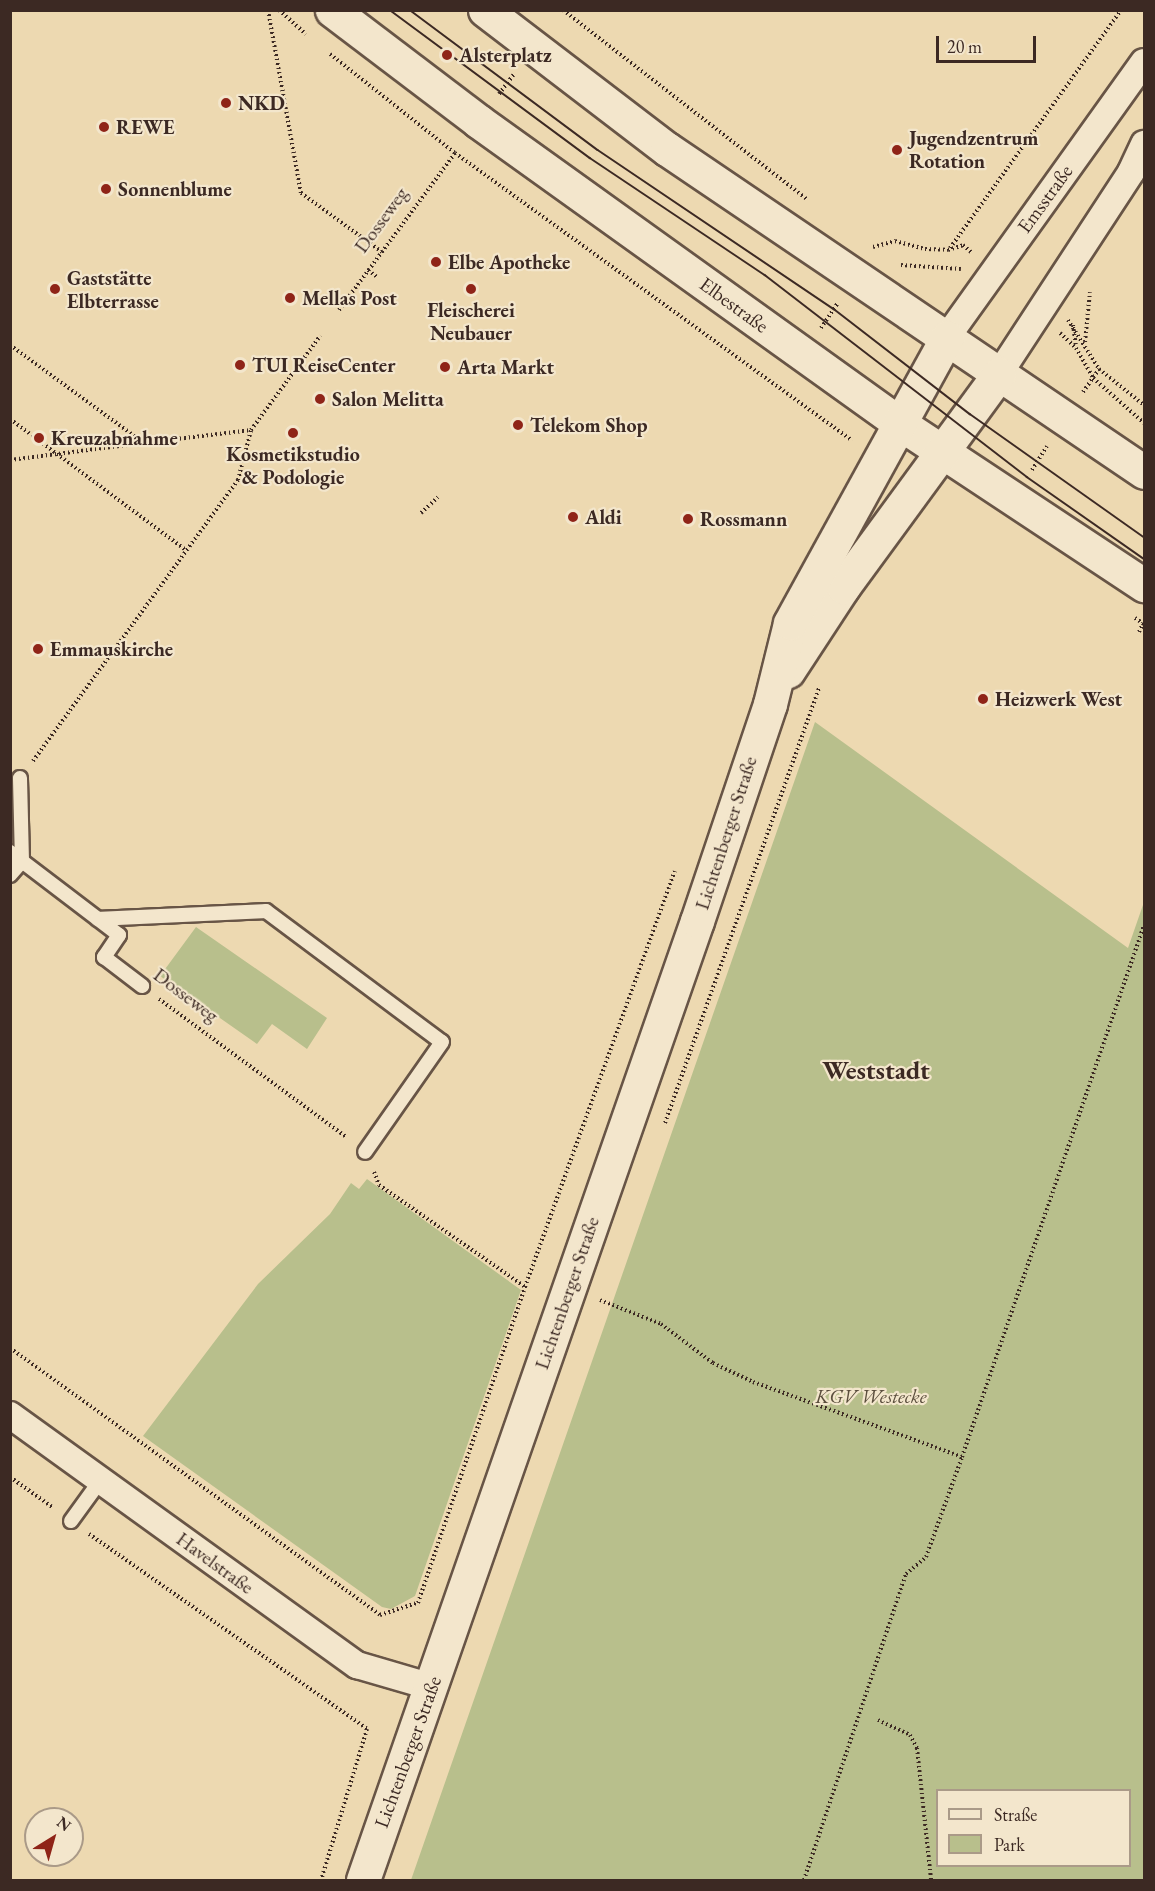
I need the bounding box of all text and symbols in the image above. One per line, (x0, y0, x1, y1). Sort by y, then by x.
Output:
scale bar (939, 24, 1040, 62)
text: 20 m (947, 35, 982, 58)
place label: Alsterplatz (459, 43, 552, 67)
marker: Alsterplatz (440, 48, 454, 62)
place label: NKD (238, 91, 285, 115)
marker: NKD (219, 96, 233, 110)
place label: REWE (116, 115, 175, 139)
marker: REWE (97, 120, 111, 134)
place label: Jugendzentrum Rotation (909, 126, 1038, 173)
marker: Jugendzentrum Rotation (890, 143, 904, 157)
street label: Emsstraße (1012, 160, 1078, 238)
place label: Sonnenblume (118, 177, 232, 201)
marker: Sonnenblume (99, 182, 113, 196)
street label: Dosseweg (349, 182, 413, 258)
place label: Elbe Apotheke (448, 250, 570, 274)
marker: Elbe Apotheke (429, 255, 443, 269)
place label: Gaststätte Elbterrasse (67, 266, 159, 313)
street label: Elbestraße (695, 272, 773, 338)
marker: Gaststätte Elbterrasse (48, 282, 62, 296)
marker: Fleischerei Neubauer (464, 282, 478, 296)
place label: Mellas Post (302, 286, 397, 310)
marker: Mellas Post (283, 291, 297, 305)
place label: Fleischerei Neubauer (427, 298, 515, 345)
place label: TUI ReiseCenter (252, 353, 395, 377)
place label: Arta Markt (457, 355, 554, 379)
marker: TUI ReiseCenter (233, 358, 247, 372)
marker: Arta Markt (438, 360, 452, 374)
place label: Salon Melitta (332, 387, 444, 411)
marker: Salon Melitta (313, 392, 327, 406)
place label: Telekom Shop (530, 413, 648, 437)
marker: Telekom Shop (511, 418, 525, 432)
place label: Kreuzabnahme (51, 426, 178, 450)
marker: Kosmetikstudio & Podologie (286, 426, 300, 440)
marker: Kreuzabnahme (32, 431, 46, 445)
place label: Kosmetikstudio & Podologie (226, 442, 360, 489)
place label: Aldi (585, 505, 622, 529)
place label: Rossmann (700, 507, 787, 531)
marker: Aldi (566, 510, 580, 524)
marker: Rossmann (681, 512, 695, 526)
place label: Emmauskirche (50, 637, 173, 661)
marker: Emmauskirche (31, 642, 45, 656)
place label: Heizwerk West (995, 687, 1122, 711)
marker: Heizwerk West (976, 692, 990, 706)
street label: Lichtenberger Straße (690, 753, 762, 913)
street label: Dosseweg (149, 963, 223, 1027)
district label: Weststadt (822, 1055, 930, 1087)
street label: Lichtenberger Straße (530, 1214, 604, 1372)
park label: KGV Westecke (815, 1384, 927, 1408)
street label: Havelstraße (172, 1527, 258, 1599)
street label: Lichtenberger Straße (369, 1673, 447, 1831)
legend (936, 1789, 1131, 1867)
text: Straße (994, 1803, 1037, 1826)
north arrow (24, 1807, 84, 1867)
text: N (52, 1812, 75, 1836)
text: Park (994, 1833, 1025, 1856)

